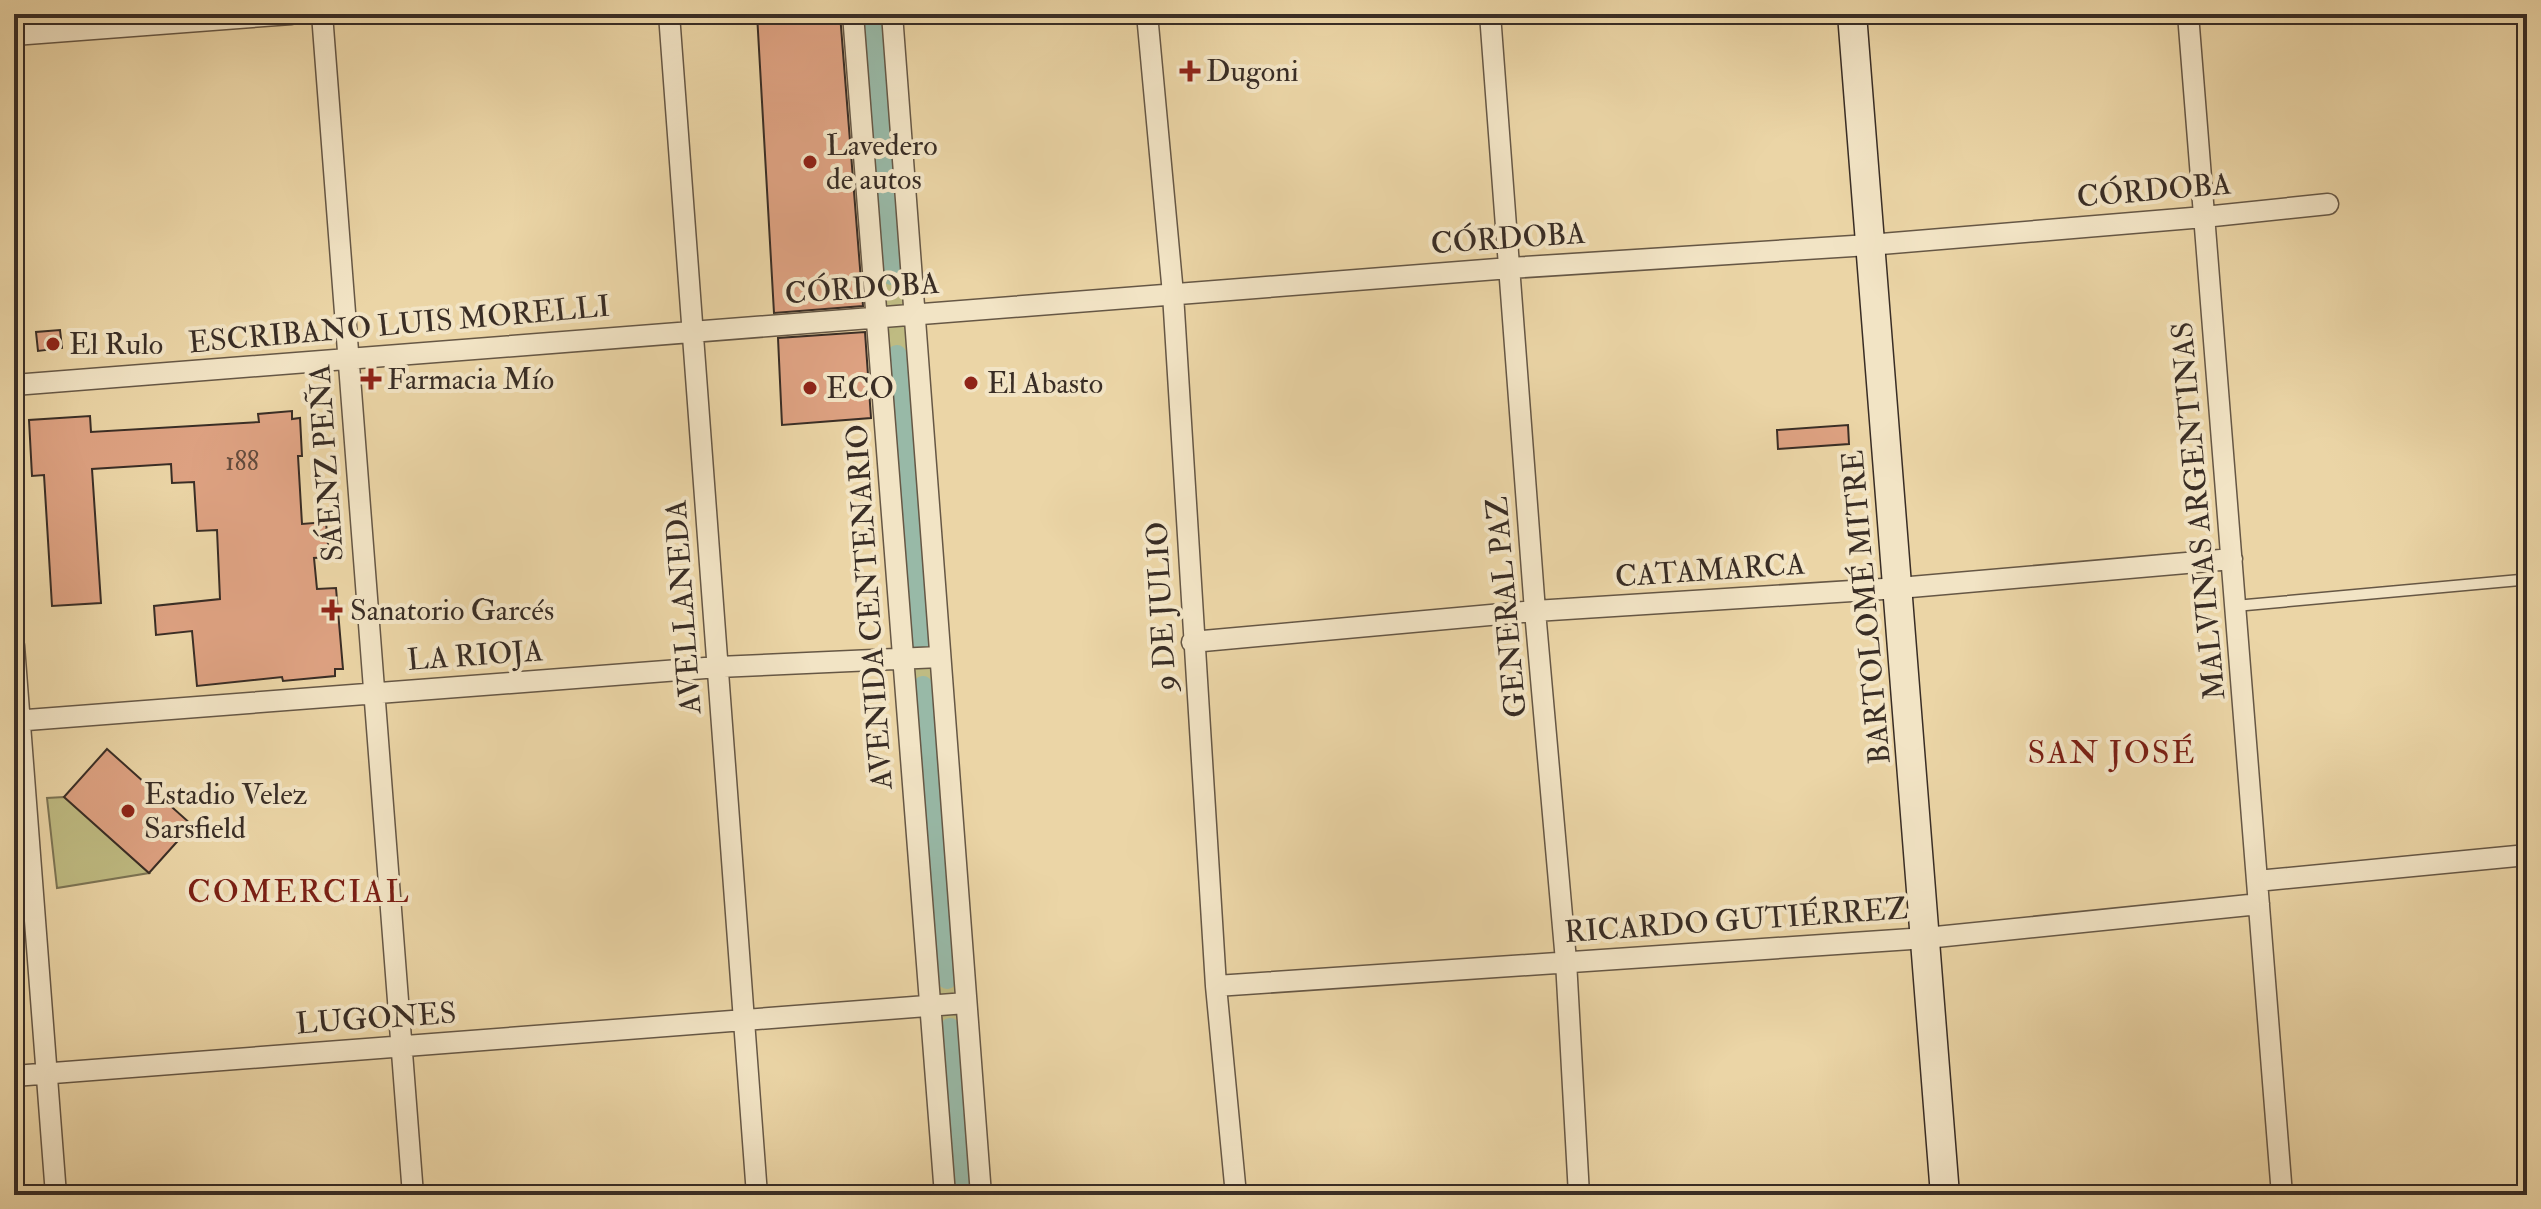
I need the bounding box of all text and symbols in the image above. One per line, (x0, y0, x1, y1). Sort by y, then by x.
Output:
place label: Dugoni (1206, 53, 1299, 90)
marker: Dugoni (1181, 62, 1199, 80)
place label: Lavedero de autos (826, 127, 938, 198)
marker: Lavedero de autos (801, 153, 819, 171)
street label: CÓRDOBA (2075, 164, 2233, 216)
street label: CÓRDOBA (1429, 214, 1587, 262)
street label: CÓRDOBA (783, 264, 941, 312)
street label: ESCRIBANO LUIS MORELLI (187, 288, 611, 361)
street label: MALVINAS ARGENTINAS (2164, 320, 2233, 702)
place label: El Rulo (69, 326, 163, 363)
marker: El Rulo (44, 335, 62, 353)
place label: Farmacia Mío (387, 361, 554, 398)
street label: SÁENZ PEÑA (301, 363, 352, 563)
place label: El Abasto (987, 365, 1103, 402)
marker: Farmacia Mío (362, 370, 380, 388)
place label: ECO (826, 370, 894, 407)
marker: El Abasto (962, 374, 980, 392)
marker: ECO (801, 379, 819, 397)
street label: AVENIDA CENTENARIO (838, 423, 901, 792)
house number: 188 (225, 446, 259, 478)
street label: BARTOLOMÉ MITRE (1833, 448, 1899, 766)
street label: GENERAL PAZ (1478, 495, 1535, 719)
street label: AVELLANEDA (658, 499, 710, 716)
street label: 9 DE JULIO (1139, 521, 1185, 693)
street label: CATAMARCA (1614, 545, 1806, 596)
place label: Sanatorio Garcés (350, 592, 554, 629)
marker: Sanatorio Garcés (321, 599, 343, 621)
street label: LA RIOJA (406, 632, 544, 679)
district label: SAN JOSÉ (2027, 733, 2197, 773)
place label: Estadio Velez Sarsfield (144, 776, 307, 847)
marker: Estadio Velez Sarsfield (119, 802, 137, 820)
district label: COMERCIAL (187, 872, 411, 912)
street label: RICARDO GUTIÉRREZ (1563, 889, 1909, 951)
street label: LUGONES (295, 994, 457, 1043)

